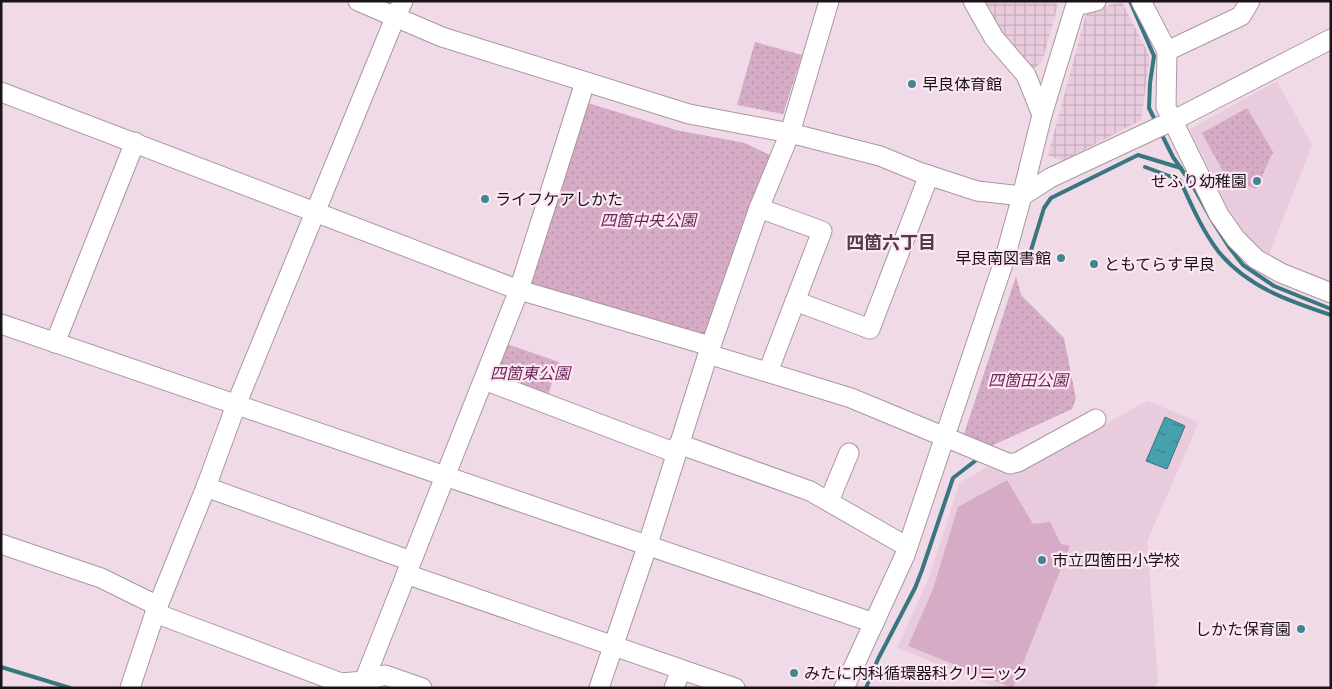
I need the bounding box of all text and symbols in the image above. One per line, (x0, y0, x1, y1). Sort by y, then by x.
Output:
place label: 早良体育館 (922, 73, 1002, 95)
marker: 早良体育館 (906, 78, 918, 90)
place label: せふり幼稚園 (1151, 170, 1247, 192)
marker: せふり幼稚園 (1251, 175, 1263, 187)
place label: ライフケアしかた (495, 188, 623, 210)
marker: ライフケアしかた (479, 193, 491, 205)
park label: 四箇中央公園 (600, 209, 698, 231)
district label: 四箇六丁目 (846, 230, 936, 254)
place label: 早良南図書館 (955, 247, 1051, 269)
marker: 早良南図書館 (1055, 252, 1067, 264)
place label: ともてらす早良 (1104, 253, 1215, 275)
marker: ともてらす早良 (1088, 258, 1100, 270)
park label: 四箇東公園 (490, 362, 572, 384)
park label: 四箇田公園 (988, 369, 1070, 391)
place label: 市立四箇田小学校 (1052, 549, 1180, 571)
marker: 市立四箇田小学校 (1036, 554, 1048, 566)
place label: しかた保育園 (1195, 618, 1291, 640)
marker: しかた保育園 (1295, 623, 1307, 635)
place label: みたに内科循環器科クリニック (804, 662, 1028, 684)
marker: みたに内科循環器科クリニック (788, 667, 800, 679)

